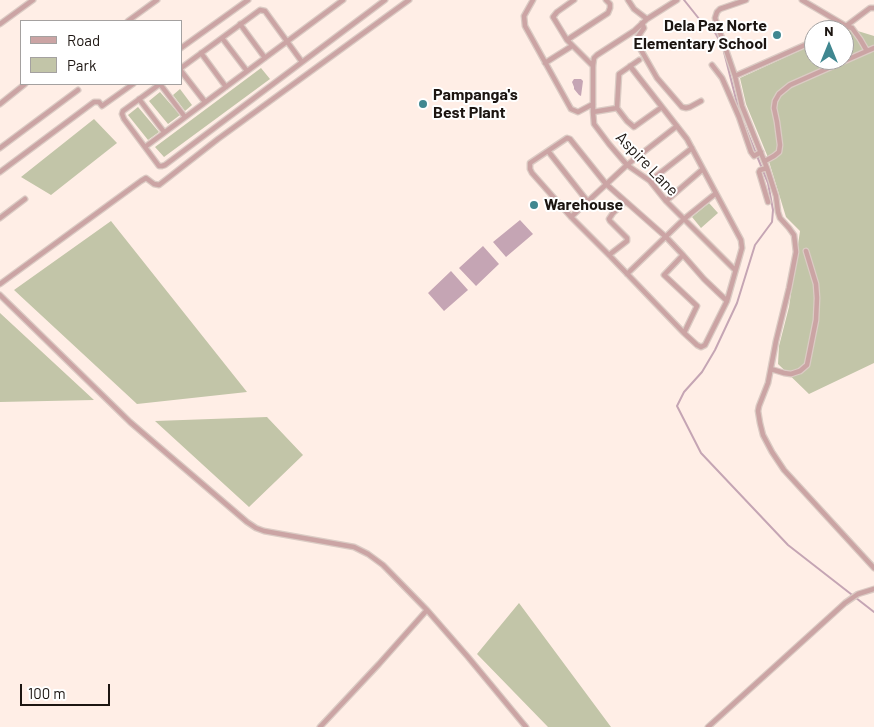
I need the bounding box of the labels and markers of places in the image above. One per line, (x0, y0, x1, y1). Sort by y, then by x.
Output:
place label: Dela Paz Norte Elementary School (634, 16, 767, 54)
marker: Dela Paz Norte Elementary School (771, 29, 783, 41)
place label: Pampanga's Best Plant (433, 85, 518, 123)
marker: Pampanga's Best Plant (417, 98, 429, 110)
place label: Warehouse (544, 195, 623, 215)
marker: Warehouse (528, 199, 540, 211)

